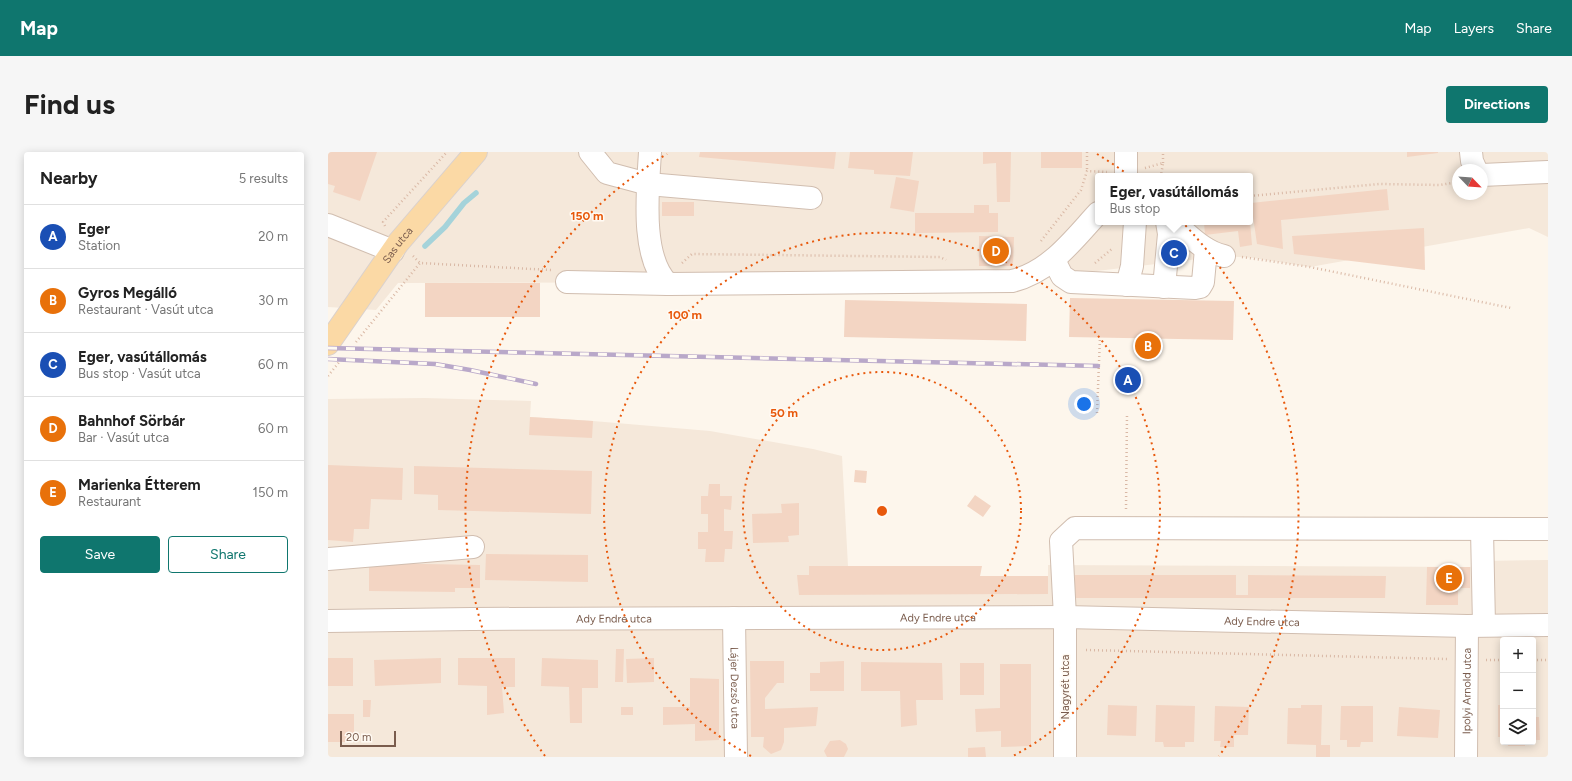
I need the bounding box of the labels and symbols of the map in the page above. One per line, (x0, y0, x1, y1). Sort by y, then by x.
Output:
north arrow (1452, 164, 1488, 200)
text: 150 m (570, 209, 604, 223)
street label: Sas utca (380, 224, 415, 266)
pin: D (983, 236, 1009, 266)
pin: C (1161, 238, 1187, 268)
text: 100 m (668, 308, 702, 322)
pin: B (1135, 331, 1161, 361)
pin: A (1115, 365, 1141, 395)
your location (1074, 394, 1094, 414)
text: 50 m (770, 406, 798, 420)
centre of rings (875, 504, 889, 518)
pin: E (1436, 563, 1462, 593)
street label: Ady Endre utca (900, 611, 976, 624)
street label: Ady Endre utca (576, 612, 652, 625)
street label: Ady Endre utca (1224, 614, 1300, 629)
street label: Lájer Dezső utca (728, 647, 742, 729)
street label: Ipolyi Arnold utca (1460, 648, 1473, 734)
street label: Nagyrét utca (1059, 655, 1072, 719)
scale bar (340, 729, 396, 748)

